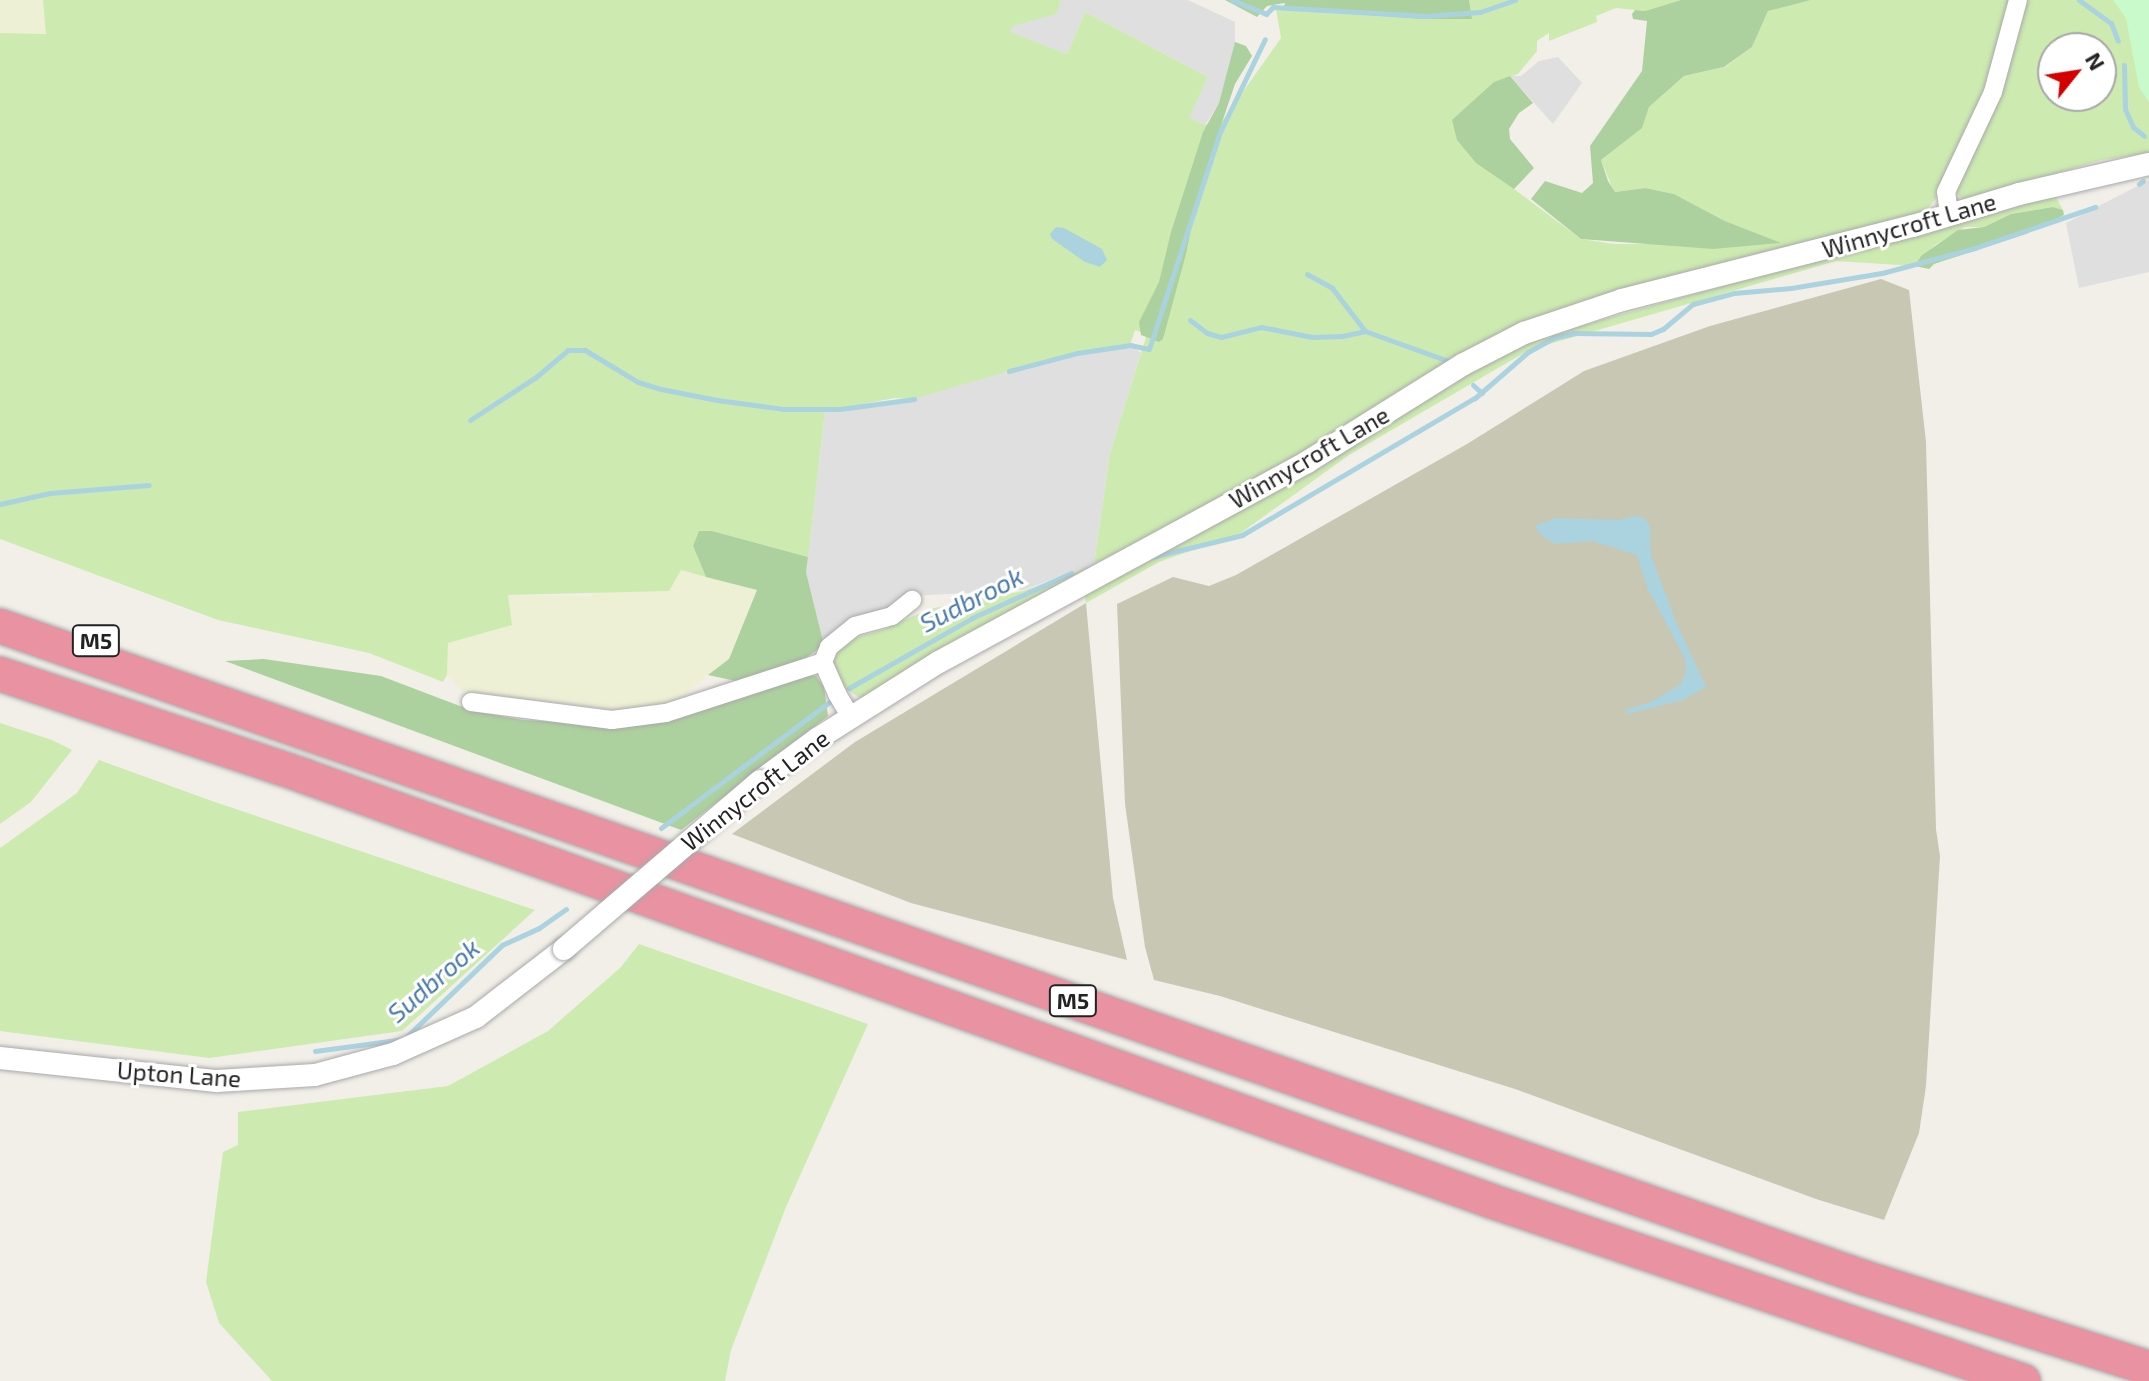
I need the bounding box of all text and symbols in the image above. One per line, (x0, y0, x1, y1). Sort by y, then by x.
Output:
north arrow (2037, 32, 2117, 112)
text: N (2081, 48, 2111, 74)
street label: Winnycroft Lane (1819, 186, 1999, 264)
street label: Winnycroft Lane (1224, 400, 1394, 514)
water label: Sudbrook (914, 560, 1028, 638)
road number: M5 (70, 623, 122, 659)
street label: Winnycroft Lane (675, 723, 835, 857)
water label: Sudbrook (380, 931, 486, 1029)
road number: M5 (1047, 983, 1099, 1019)
street label: Upton Lane (116, 1055, 242, 1093)

